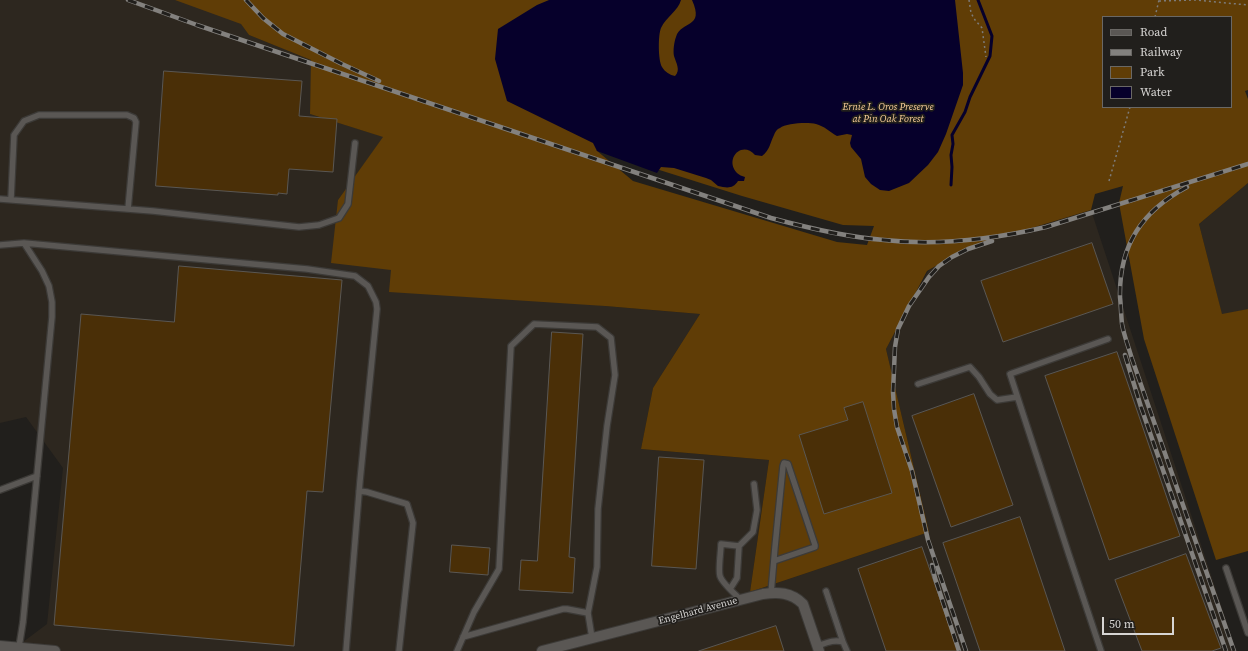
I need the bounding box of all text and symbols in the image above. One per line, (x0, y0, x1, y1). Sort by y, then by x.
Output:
legend (1102, 16, 1232, 108)
text: Road (1140, 24, 1167, 40)
text: Railway (1140, 44, 1182, 60)
text: Park (1140, 64, 1165, 80)
text: Water (1140, 84, 1172, 100)
park label: Ernie L. Oros Preserve at Pin Oak Forest (843, 101, 933, 124)
street label: Engelhard Avenue (657, 595, 739, 627)
scale bar (1104, 609, 1176, 635)
text: 50 m (1109, 616, 1135, 632)

